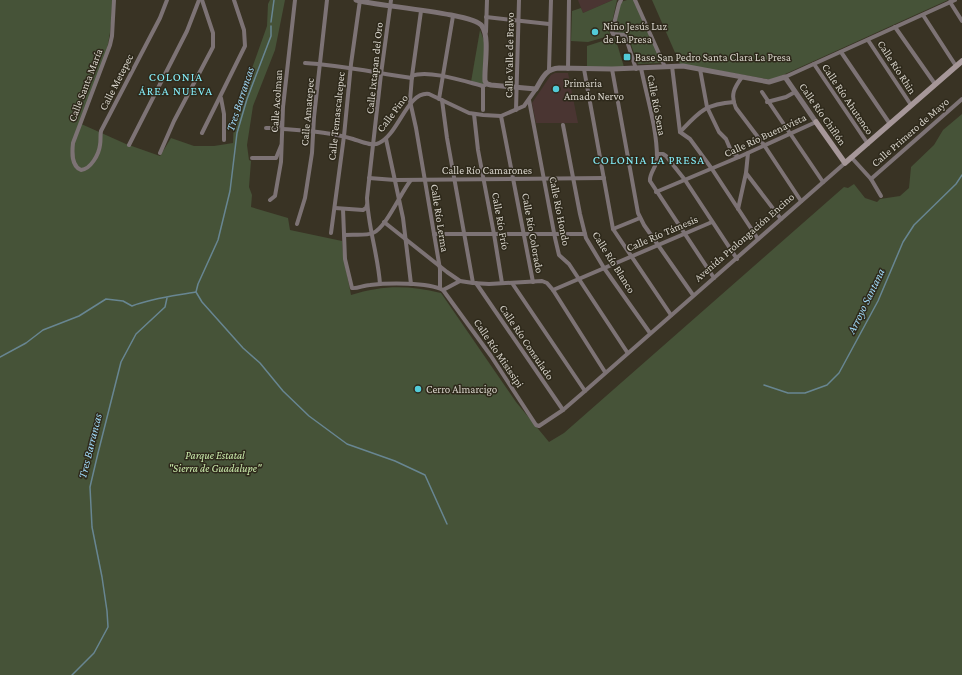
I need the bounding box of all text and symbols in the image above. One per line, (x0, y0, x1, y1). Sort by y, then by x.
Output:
street label: Calle Valle de Bravo (502, 12, 516, 98)
place label: Niño Jesús Luz de La Presa (603, 20, 667, 45)
street label: Calle Ixtapan del Oro (363, 21, 386, 115)
marker: Niño Jesús Luz de La Presa (590, 27, 600, 37)
street label: Calle Río Rhin (875, 38, 919, 96)
street label: Calle Santa María (66, 47, 104, 123)
street label: Calle Metepec (97, 51, 136, 113)
place label: Base San Pedro Santa Clara La Presa (635, 51, 791, 63)
marker: Base San Pedro Santa Clara La Presa (622, 52, 632, 62)
street label: Calle Río Ahutenco (820, 61, 876, 137)
water label: Tres Barrancas (223, 65, 257, 133)
street label: Calle Acolman (268, 69, 284, 133)
district label: COLONIA ÁREA NUEVA (139, 70, 213, 98)
street label: Calle Temascaltepec (325, 71, 348, 161)
street label: Calle Río Sena (645, 74, 669, 136)
street label: Calle Amatepec (298, 77, 317, 146)
place label: Primaria Amado Nervo (564, 77, 624, 102)
street label: Calle Río Chiflón (797, 81, 849, 148)
marker: Primaria Amado Nervo (551, 84, 561, 94)
street label: Calle Pino (374, 91, 410, 134)
street label: Calle Primero de Mayo (869, 95, 952, 170)
street label: Calle Río Buenavista (722, 111, 808, 159)
district label: COLONIA LA PRESA (593, 153, 705, 167)
street label: Calle Río Camarones (442, 164, 532, 176)
street label: Calle Río Hondo (547, 175, 573, 247)
street label: Calle Río Lerma (429, 183, 451, 253)
street label: Avenida Prolongación Encino (692, 190, 797, 284)
street label: Calle Río Frío (490, 191, 512, 251)
street label: Calle Río Colorado (520, 192, 546, 274)
street label: Calle Río Támesis (624, 213, 700, 253)
street label: Calle Río Blanco (590, 229, 638, 296)
water label: Arroyo Santana (844, 266, 888, 337)
street label: Calle Río Consulado (497, 302, 557, 382)
street label: Calle Río Misissipi (471, 316, 526, 390)
place label: Cerro Almarcigo (426, 383, 498, 396)
marker: Cerro Almarcigo (413, 384, 423, 394)
water label: Tres Barrancas (75, 412, 105, 480)
park label: Parque Estatal "Sierra de Guadalupe" (169, 449, 262, 475)

